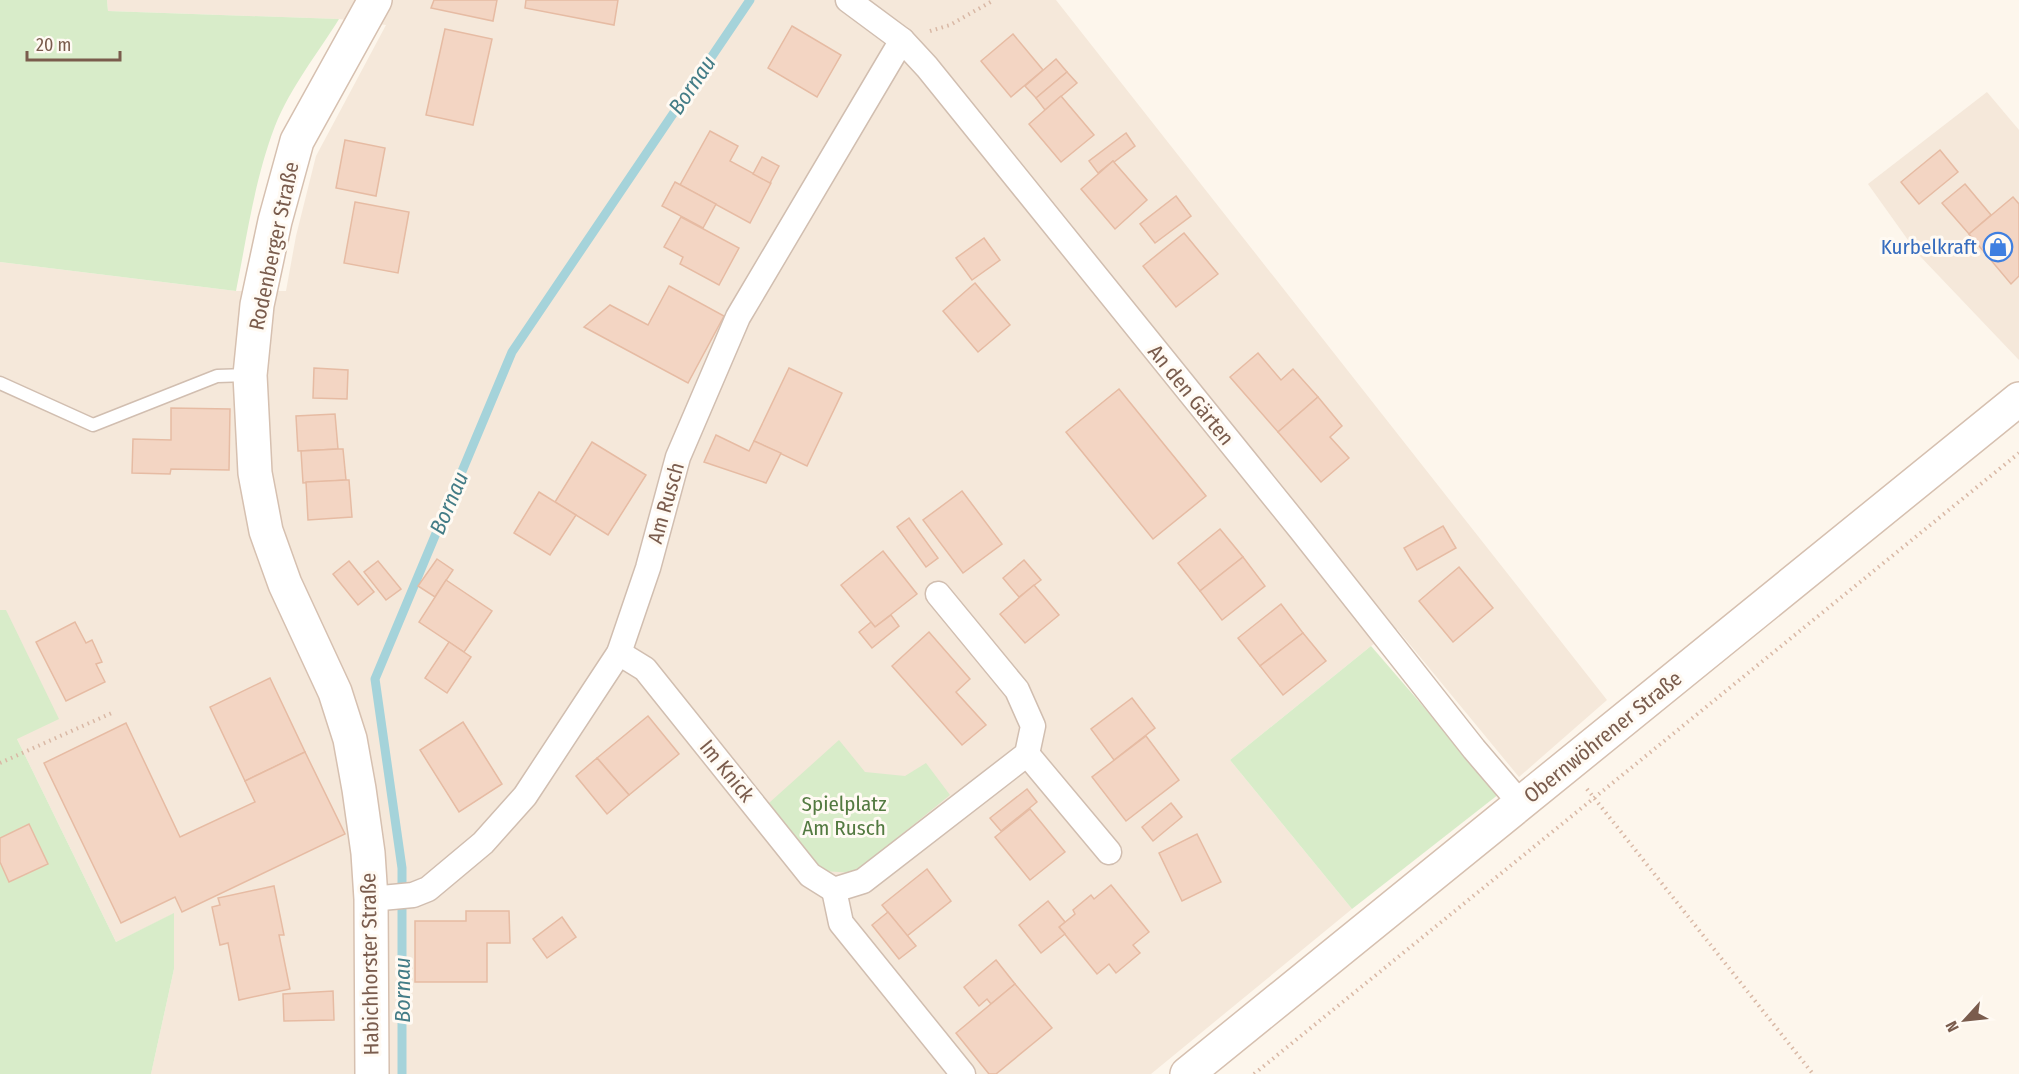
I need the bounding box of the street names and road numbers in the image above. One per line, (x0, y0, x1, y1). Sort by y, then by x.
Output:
street label: Rodenberger Straße (243, 159, 305, 333)
street label: An den Gärten (1142, 339, 1240, 451)
street label: Am Rusch (642, 459, 690, 547)
street label: Obernwöhrener Straße (1519, 665, 1687, 809)
street label: Im Knick (694, 735, 760, 808)
street label: Habichhorster Straße (355, 872, 385, 1056)

